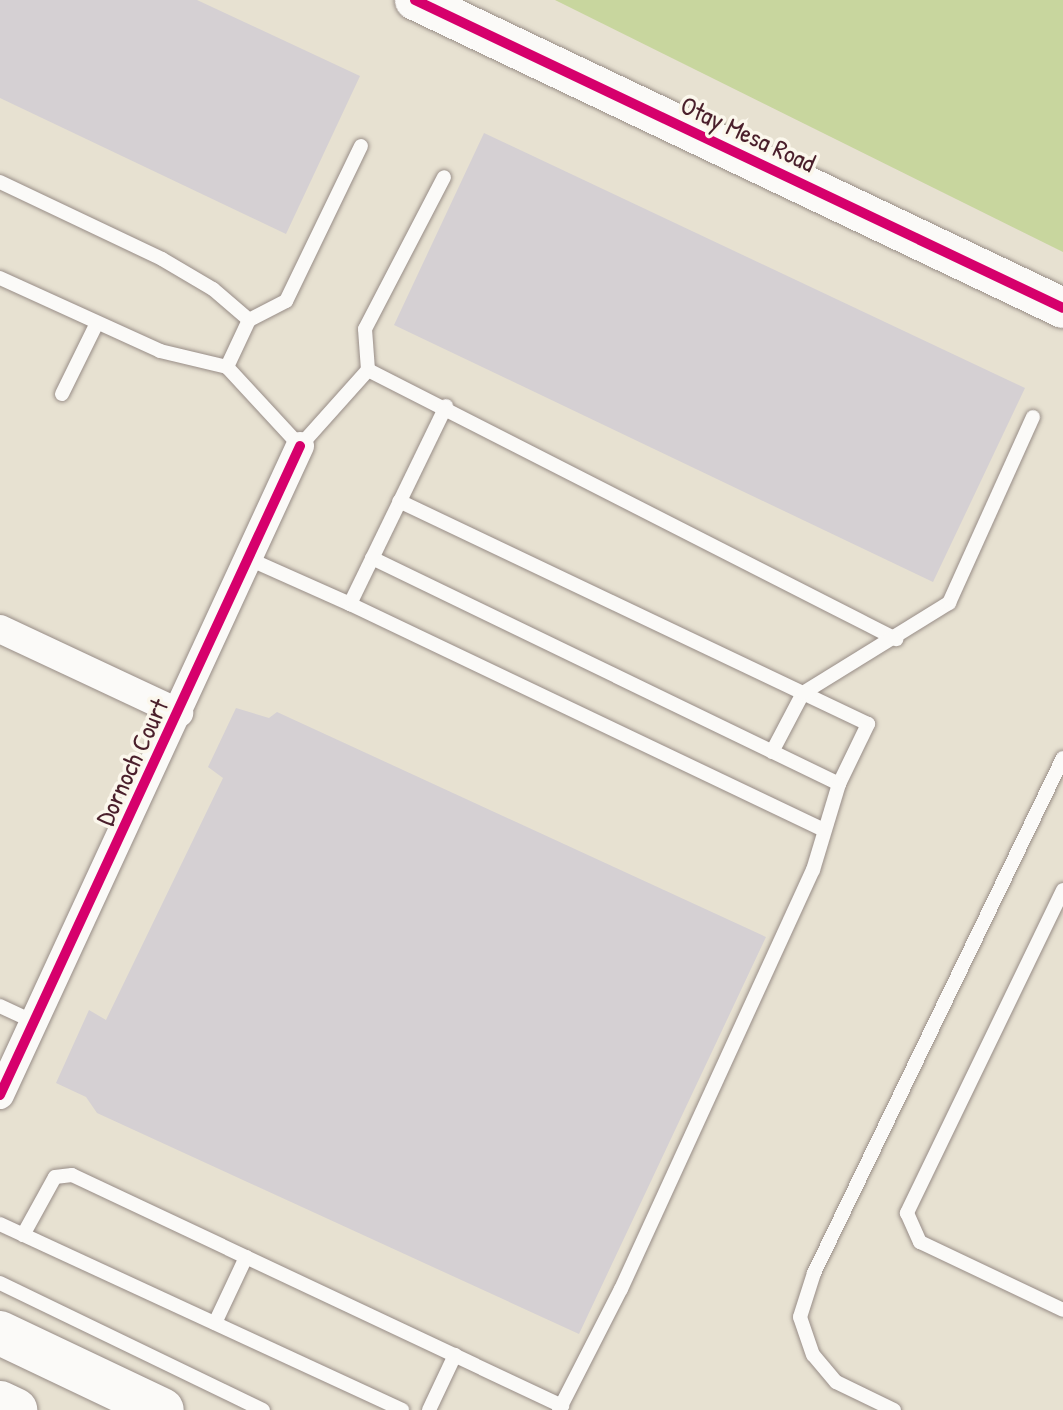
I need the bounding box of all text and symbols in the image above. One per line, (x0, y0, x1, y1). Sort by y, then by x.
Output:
street label: Otay Mesa Road (676, 89, 820, 179)
street label: Dornoch Court (89, 694, 175, 830)

